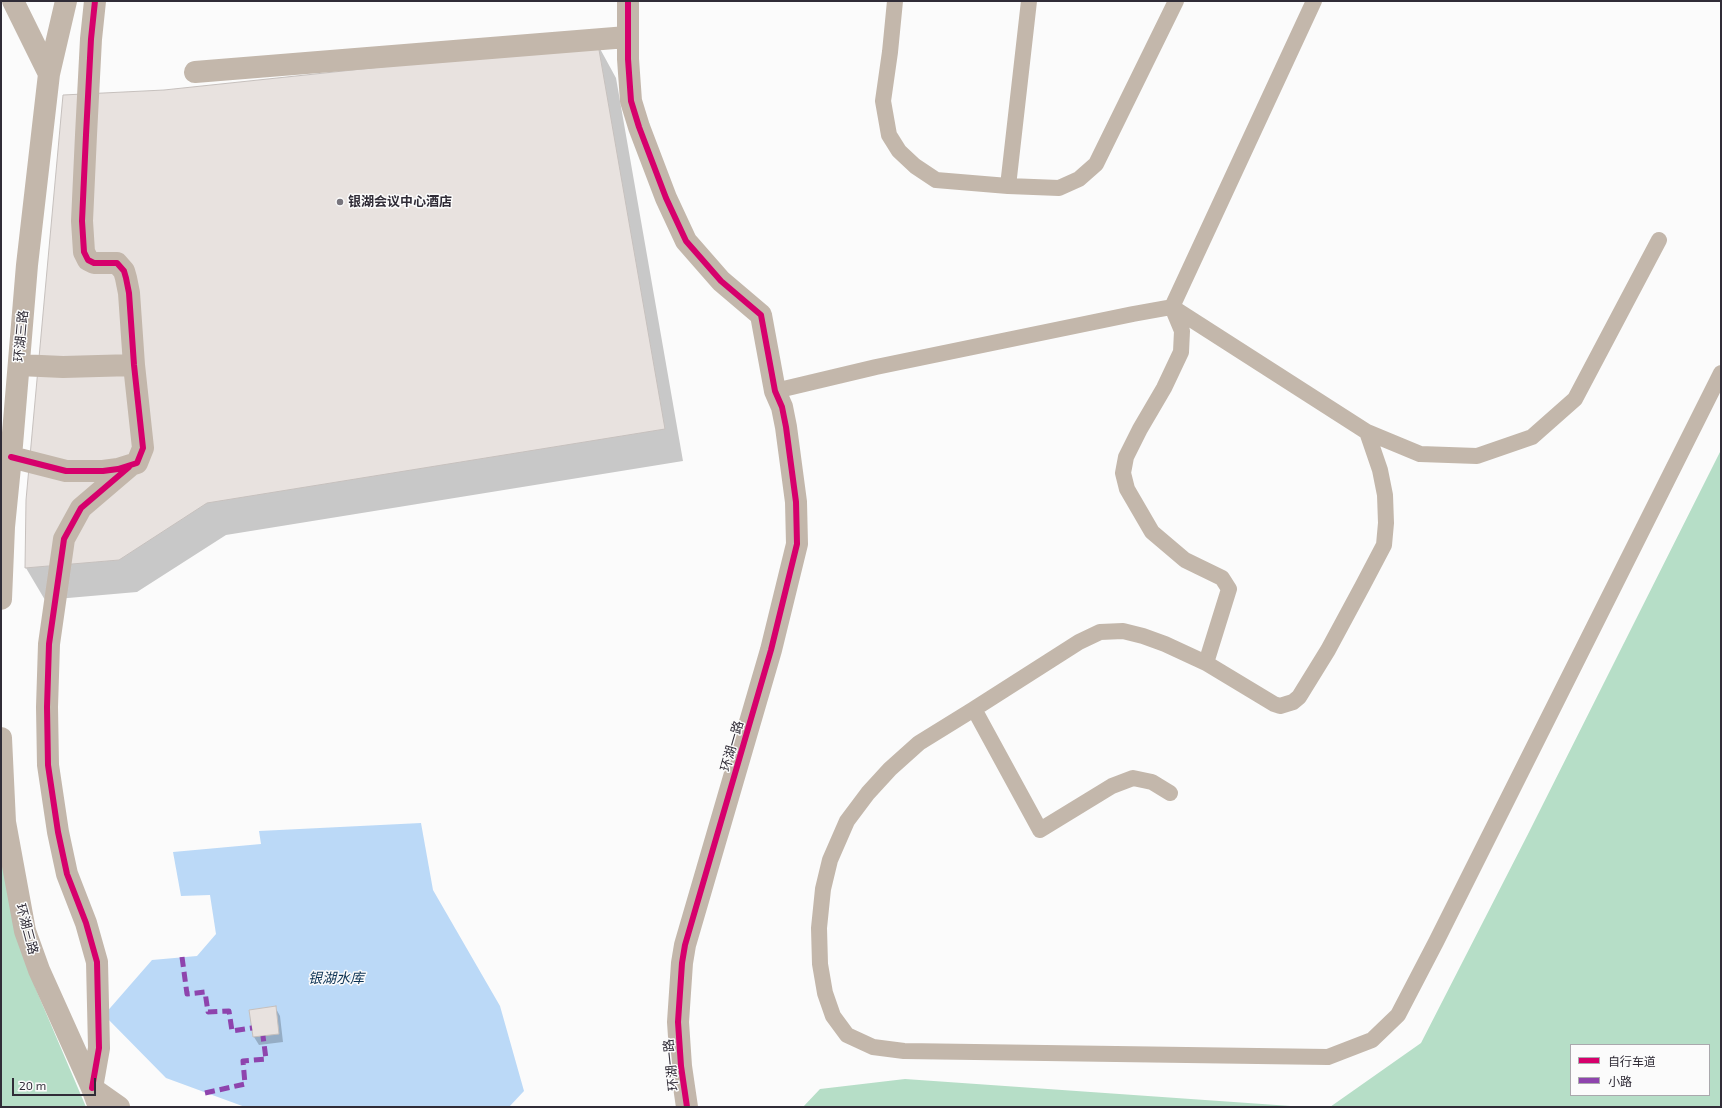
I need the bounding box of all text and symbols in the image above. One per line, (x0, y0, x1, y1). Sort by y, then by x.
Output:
place label: 银湖会议中心酒店 (348, 194, 452, 210)
marker: 银湖会议中心酒店 (335, 197, 345, 207)
street label: 环湖三路 (11, 309, 31, 363)
street label: 环湖一路 (717, 719, 747, 773)
street label: 环湖三路 (13, 902, 41, 956)
water label: 银湖水库 (308, 970, 364, 986)
street label: 环湖一路 (661, 1038, 681, 1092)
legend (1570, 1044, 1710, 1096)
text: 自行车道 (1608, 1054, 1656, 1068)
scale bar (14, 1070, 98, 1096)
text: 小路 (1608, 1074, 1632, 1088)
text: 20 m (19, 1078, 46, 1092)

